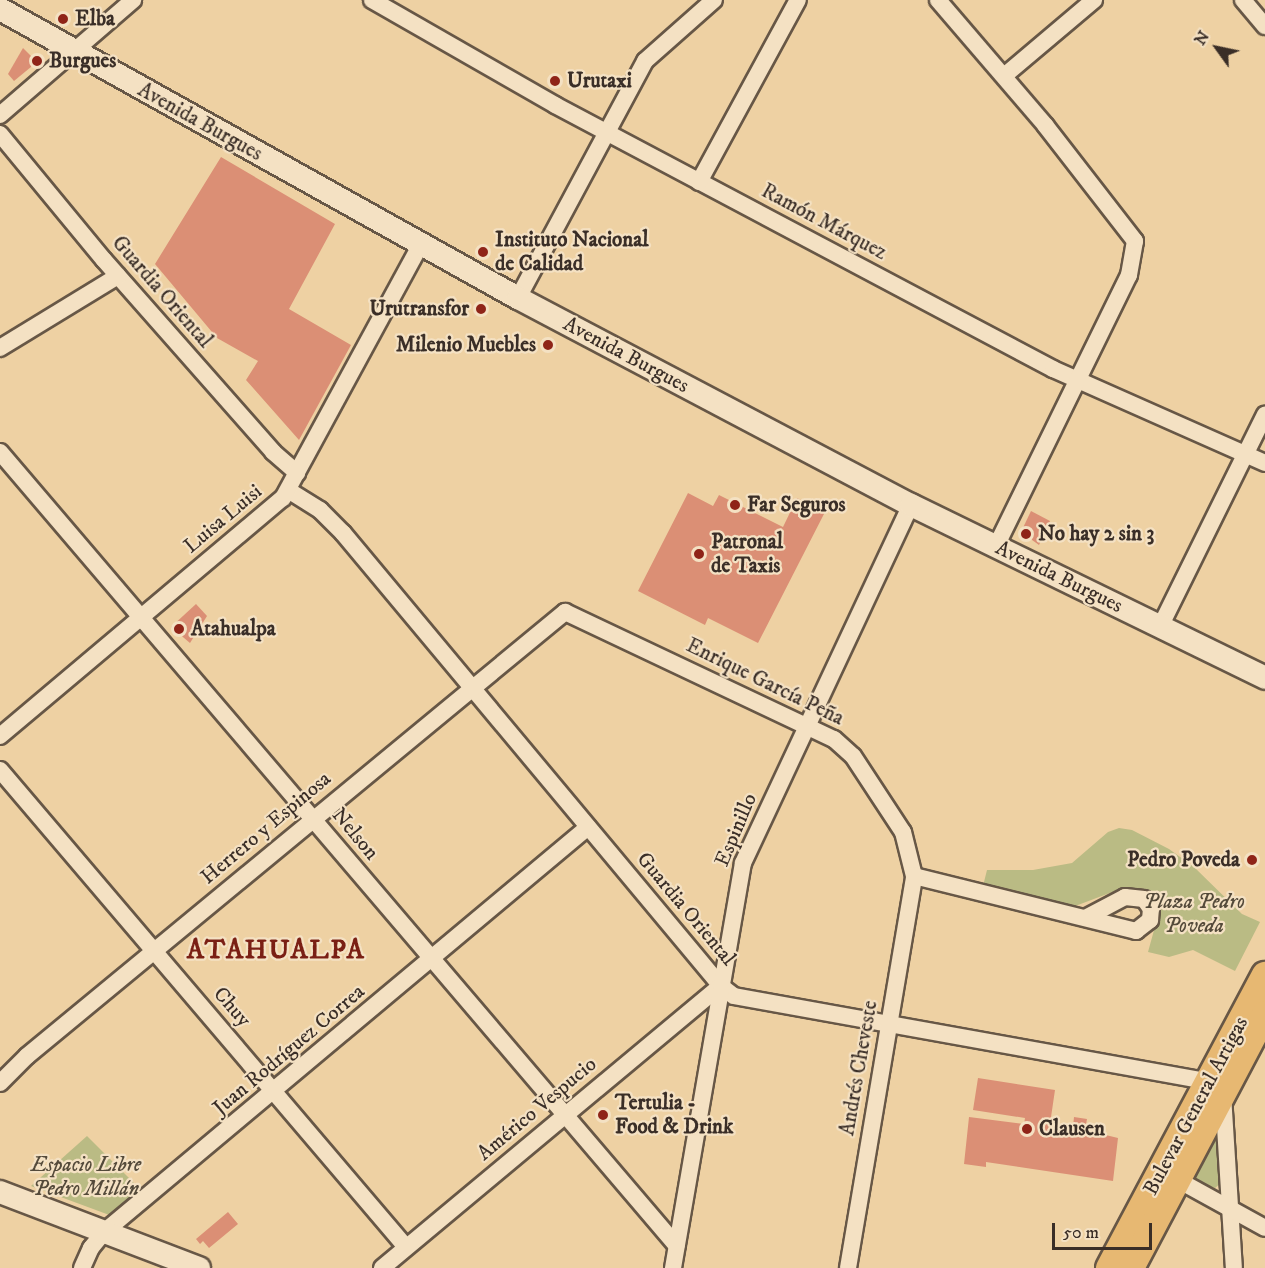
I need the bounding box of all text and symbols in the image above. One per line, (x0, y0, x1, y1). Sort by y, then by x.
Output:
place label: Elba (75, 6, 115, 32)
marker: Elba (56, 12, 70, 26)
north arrow (1187, 18, 1247, 78)
text: N (1190, 27, 1214, 49)
place label: Burgues (49, 48, 116, 74)
marker: Burgues (30, 54, 44, 68)
place label: Urutaxi (567, 68, 632, 94)
marker: Urutaxi (548, 74, 562, 88)
street label: Avenida Burgues (133, 77, 267, 167)
street label: Ramón Márquez (757, 178, 891, 266)
place label: Instituto Nacional de Calidad (495, 227, 649, 277)
street label: Guardia Oriental (106, 231, 218, 353)
marker: Instituto Nacional de Calidad (476, 245, 490, 259)
place label: Urutransfor (369, 296, 469, 322)
marker: Urutransfor (474, 302, 488, 316)
street label: Avenida Burgues (559, 311, 693, 399)
place label: Milenio Muebles (396, 332, 536, 358)
marker: Milenio Muebles (541, 338, 555, 352)
street label: Luisa Luisi (179, 479, 267, 559)
place label: Far Seguros (747, 492, 846, 518)
marker: Far Seguros (728, 498, 742, 512)
place label: No hay 2 sin 3 (1038, 521, 1154, 547)
marker: No hay 2 sin 3 (1019, 527, 1033, 541)
place label: Patronal de Taxis (711, 529, 783, 579)
street label: Avenida Burgues (991, 535, 1127, 619)
marker: Patronal de Taxis (692, 547, 706, 561)
place label: Atahualpa (191, 616, 276, 642)
marker: Atahualpa (172, 622, 186, 636)
street label: Enrique García Peña (682, 633, 848, 731)
street label: Herrero y Espinosa (196, 766, 336, 890)
street label: Espinillo (709, 790, 763, 870)
street label: Nelson (326, 803, 384, 865)
street label: Guardia Oriental (631, 847, 741, 971)
place label: Pedro Poveda (1127, 847, 1240, 873)
marker: Pedro Poveda (1245, 853, 1259, 867)
park label: Plaza Pedro Poveda (1143, 889, 1245, 939)
district label: ATAHUALPA (187, 935, 365, 967)
street label: Juan Rodríguez Correa (208, 979, 370, 1121)
street label: Chuy (208, 982, 256, 1032)
street label: Andrés Cheveste (835, 998, 883, 1138)
street label: Bulevar General Artigas (1138, 1012, 1254, 1200)
street label: Américo Vespucio (472, 1052, 602, 1166)
place label: Tertulia - Food & Drink (615, 1090, 733, 1140)
marker: Tertulia - Food & Drink (596, 1108, 610, 1122)
place label: Clausen (1039, 1116, 1105, 1142)
marker: Clausen (1020, 1122, 1034, 1136)
park label: Espacio Libre Pedro Millán (31, 1152, 141, 1202)
scale bar (1055, 1211, 1156, 1249)
text: 50 m (1063, 1222, 1099, 1244)

